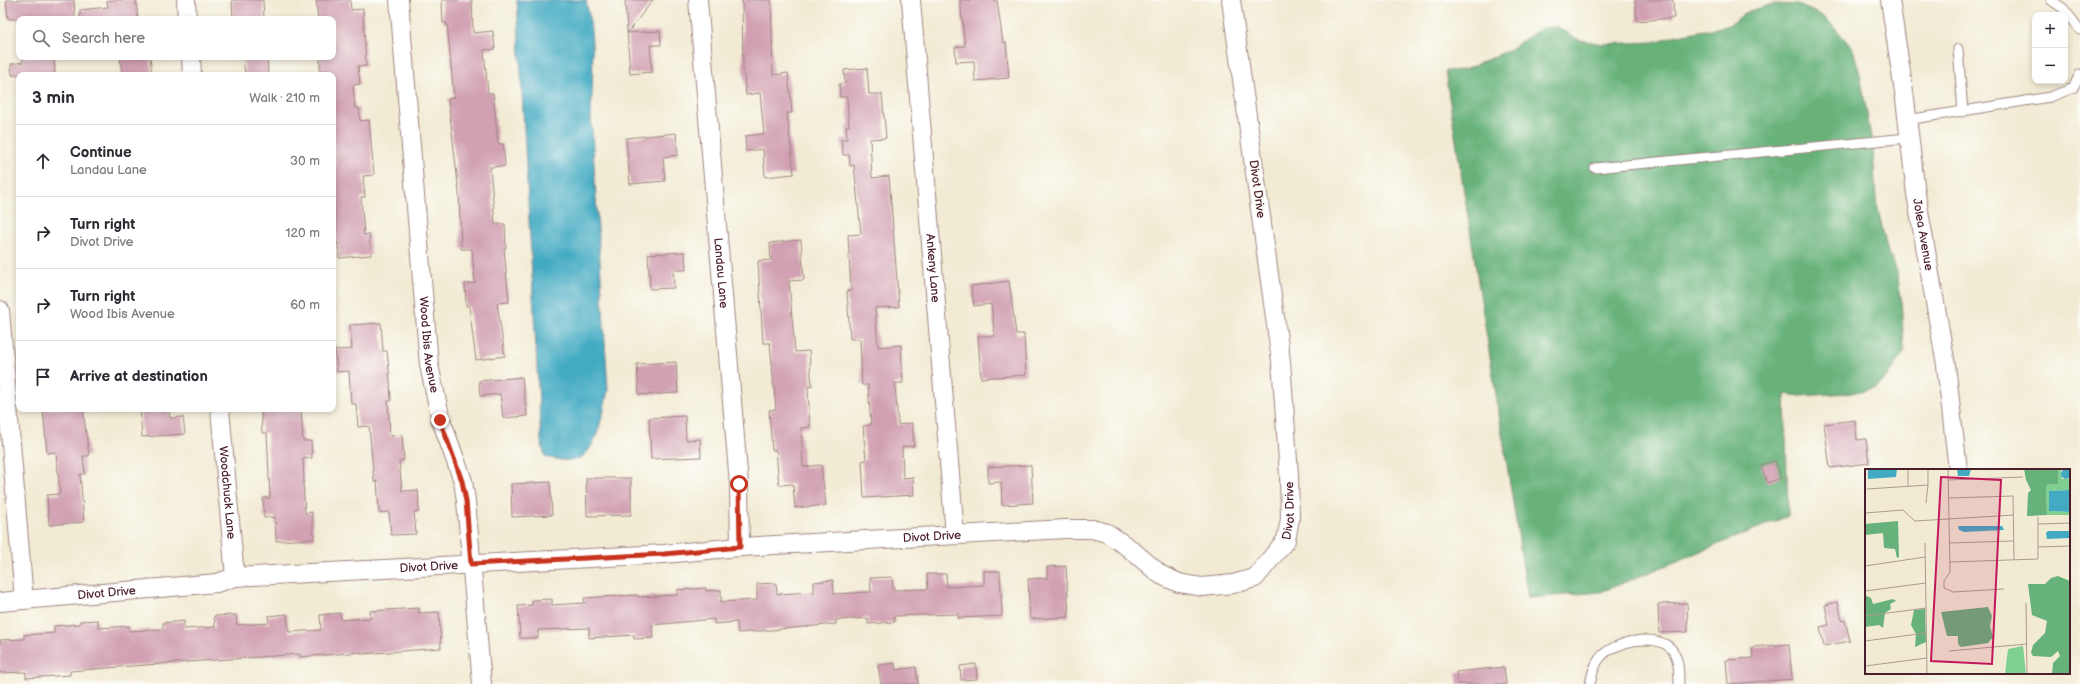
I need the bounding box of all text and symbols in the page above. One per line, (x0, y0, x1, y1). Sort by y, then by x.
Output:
map controls (2032, 12, 2068, 84)
button: + (2032, 12, 2068, 48)
search box (16, 16, 336, 60)
icon: search (30, 27, 52, 49)
text: Search here (62, 29, 145, 48)
button: − (2032, 48, 2068, 84)
text: 3 min (32, 88, 75, 108)
text: Walk · 210 m (249, 90, 320, 106)
text: Continue (70, 143, 132, 162)
icon: ahead (32, 150, 54, 172)
text: 30 m (290, 153, 320, 169)
street label: Divot Drive (1245, 159, 1269, 219)
text: Landau Lane (70, 162, 147, 178)
street label: Jolea Avenue (1909, 197, 1937, 272)
text: Turn right (70, 215, 135, 234)
icon: right (32, 222, 54, 244)
text: 120 m (285, 225, 320, 241)
street label: Ankeny Lane (923, 233, 943, 303)
text: Divot Drive (70, 234, 133, 250)
street label: Landau Lane (711, 237, 732, 309)
text: Turn right (70, 287, 135, 306)
icon: right (32, 294, 54, 316)
street label: Wood Ibis Avenue (416, 296, 442, 394)
text: 60 m (290, 297, 320, 313)
text: Wood Ibis Avenue (70, 306, 175, 322)
icon: arrive (32, 366, 54, 388)
text: Arrive at destination (70, 367, 208, 386)
route end (431, 411, 449, 429)
street label: Woodchuck Lane (216, 446, 239, 540)
inset map (1865, 469, 2070, 674)
route start (730, 475, 748, 493)
street label: Divot Drive (1279, 481, 1298, 541)
street label: Divot Drive (902, 527, 962, 546)
street label: Divot Drive (399, 558, 459, 576)
street label: Divot Drive (77, 583, 136, 603)

